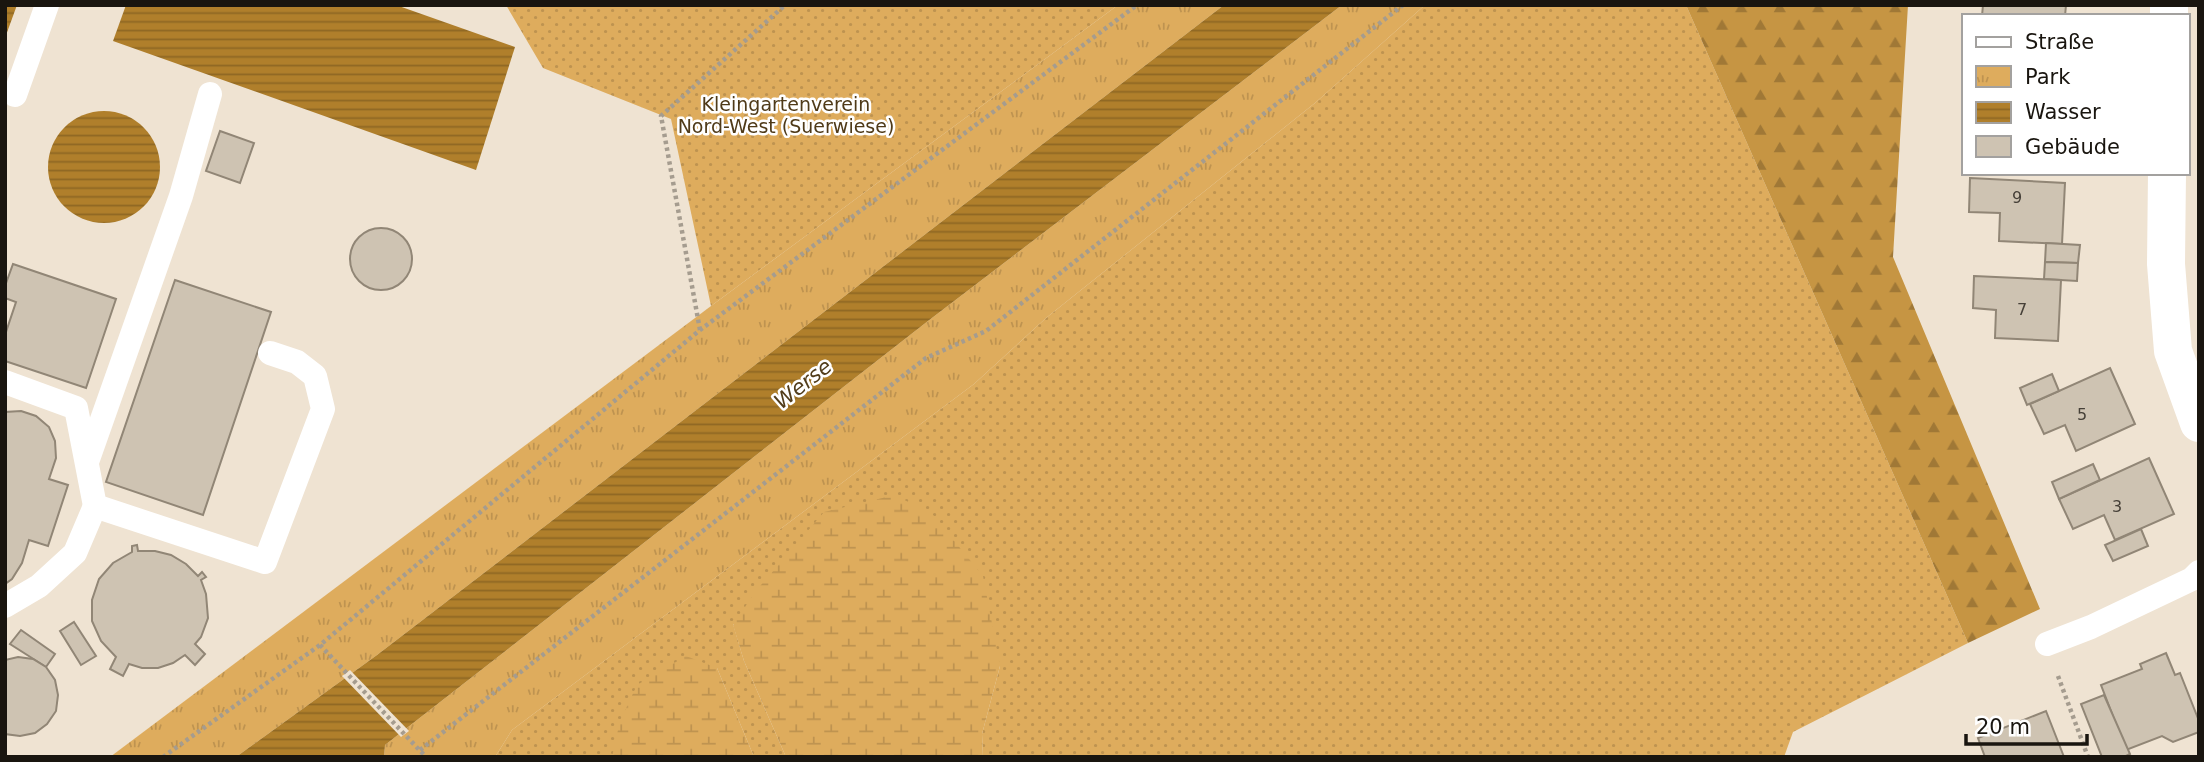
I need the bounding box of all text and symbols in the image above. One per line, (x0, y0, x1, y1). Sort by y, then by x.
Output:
legend (1962, 14, 2190, 175)
text: Straße (2025, 30, 2094, 54)
text: Park (2025, 65, 2071, 89)
park label: Kleingartenverein Nord-West (Suerwiese) (678, 93, 894, 137)
text: Wasser (2025, 100, 2101, 124)
text: Gebäude (2025, 135, 2120, 159)
house number: 9 (2012, 188, 2022, 207)
house number: 7 (2017, 300, 2027, 319)
water label: Werse (770, 354, 836, 414)
house number: 5 (2077, 405, 2087, 424)
house number: 3 (2112, 497, 2122, 516)
scale bar (1966, 702, 2087, 746)
text: 20 m (1976, 715, 2030, 739)

